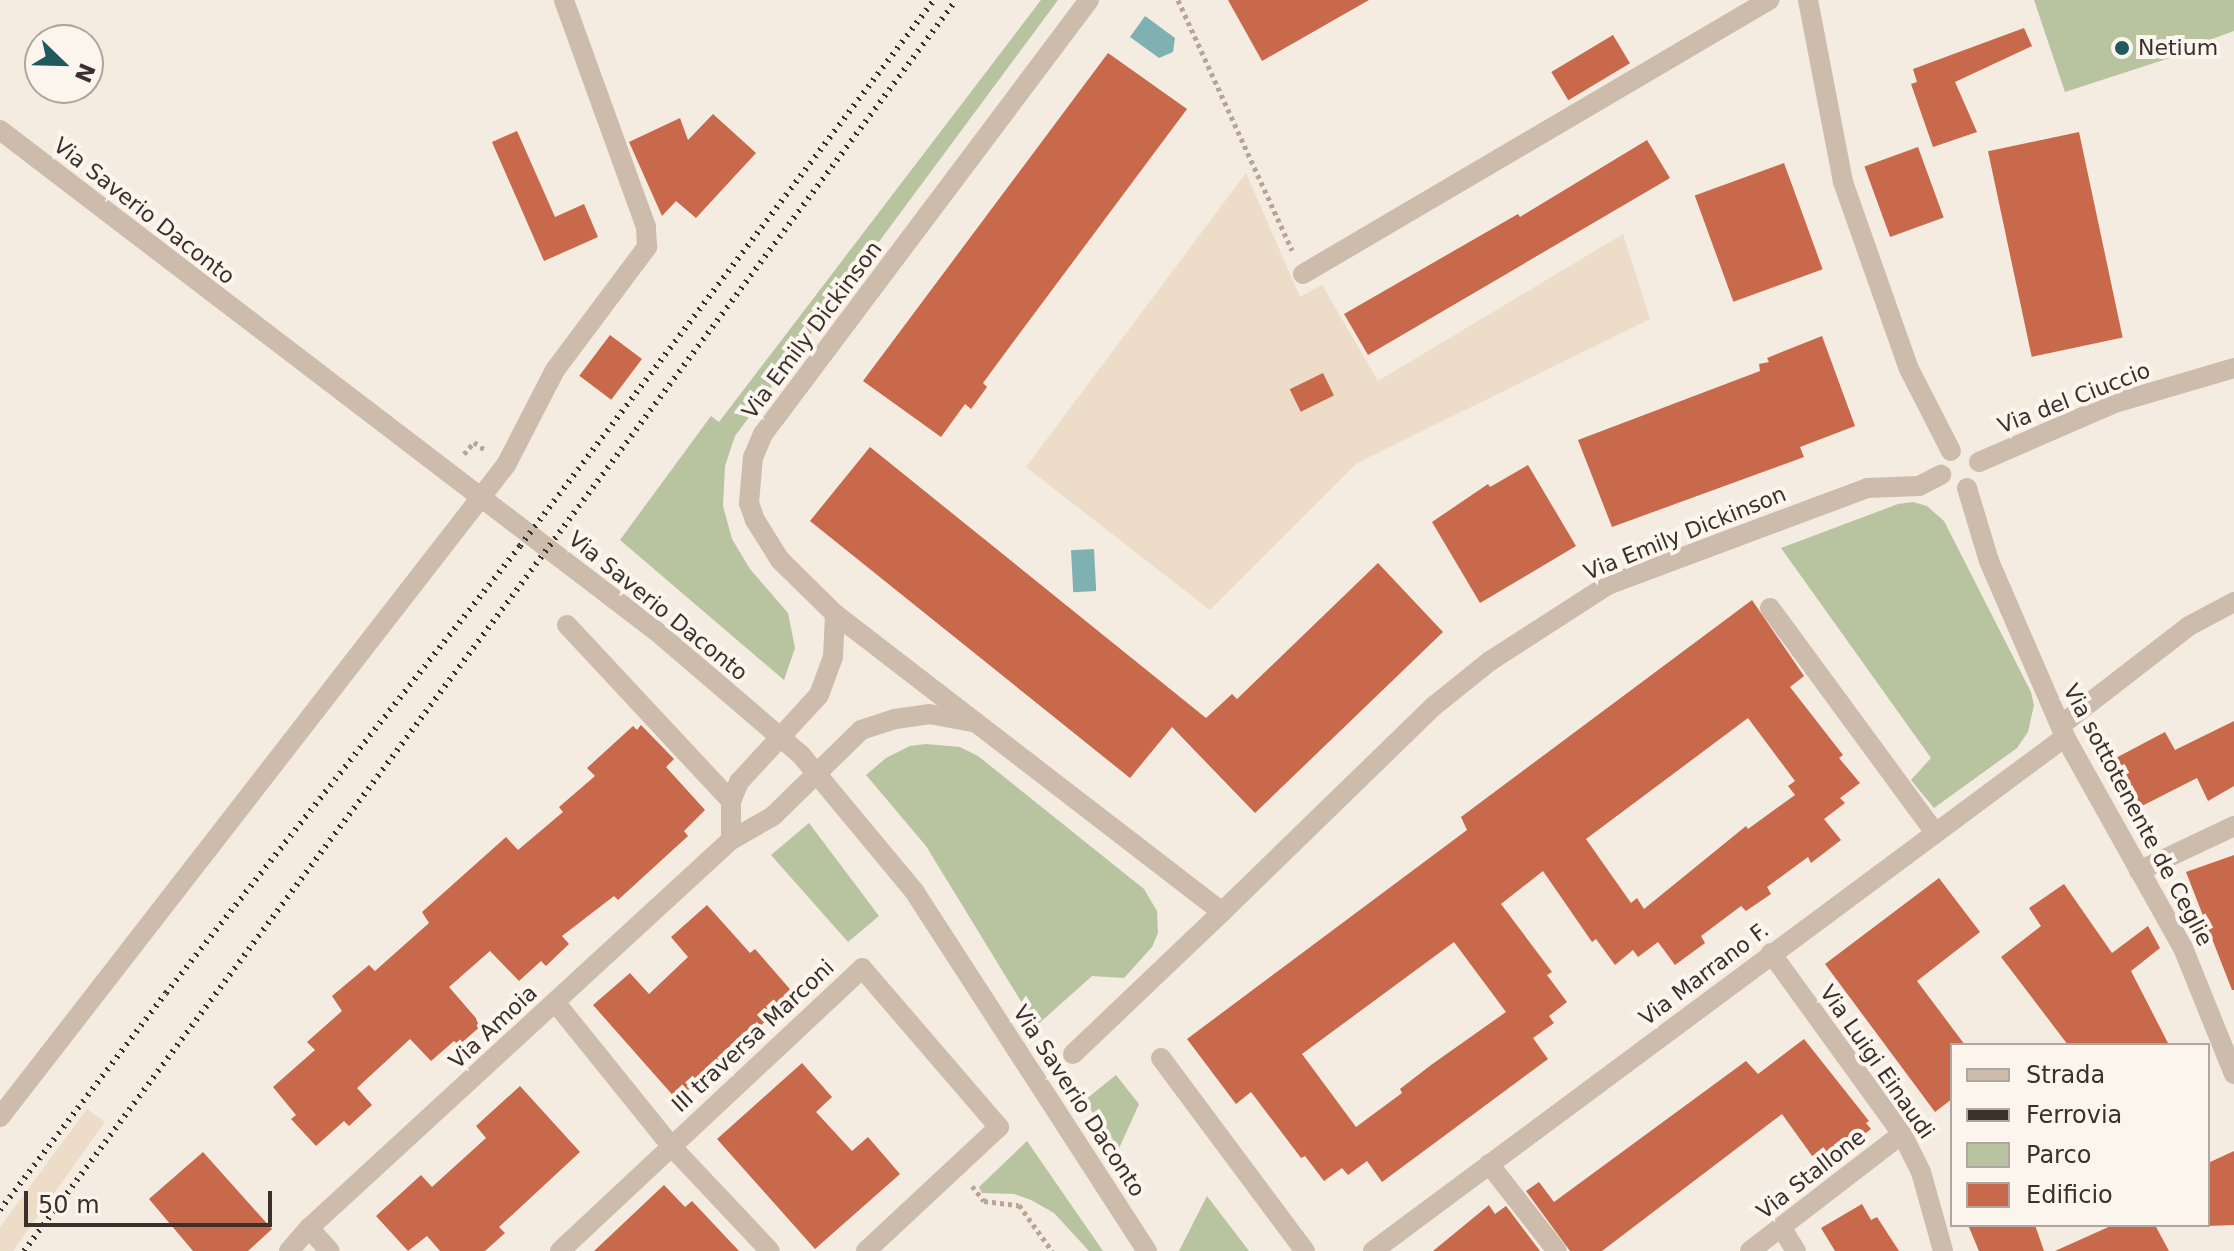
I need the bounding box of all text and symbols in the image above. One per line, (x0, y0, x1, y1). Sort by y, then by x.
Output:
north arrow (24, 24, 104, 104)
place label: Netium (2138, 35, 2218, 61)
marker: Netium (2113, 39, 2131, 57)
text: N (70, 59, 100, 86)
street label: Via Saverio Daconto (48, 132, 240, 290)
street label: Via Emily Dickinson (737, 236, 887, 424)
street label: Via del Ciuccio (1994, 357, 2154, 439)
street label: Via Emily Dickinson (1580, 480, 1790, 586)
street label: Via Saverio Daconto (563, 526, 753, 686)
street label: Via sottotenente de Ceglie (2058, 680, 2218, 950)
street label: Via Marrano F. (1634, 917, 1774, 1031)
street label: III traversa Marconi (667, 954, 839, 1118)
street label: Via Amoia (444, 980, 542, 1074)
street label: Via Luigi Einaudi (1814, 980, 1940, 1144)
street label: Via Saverio Daconto (1007, 1000, 1151, 1202)
legend (1950, 1043, 2210, 1227)
text: Strada (2026, 1061, 2105, 1089)
text: Ferrovia (2026, 1101, 2122, 1129)
street label: Via Stallone (1751, 1123, 1871, 1225)
text: Parco (2026, 1141, 2091, 1169)
scale bar (28, 1175, 276, 1225)
text: Edificio (2026, 1181, 2113, 1209)
text: 50 m (38, 1191, 100, 1219)

